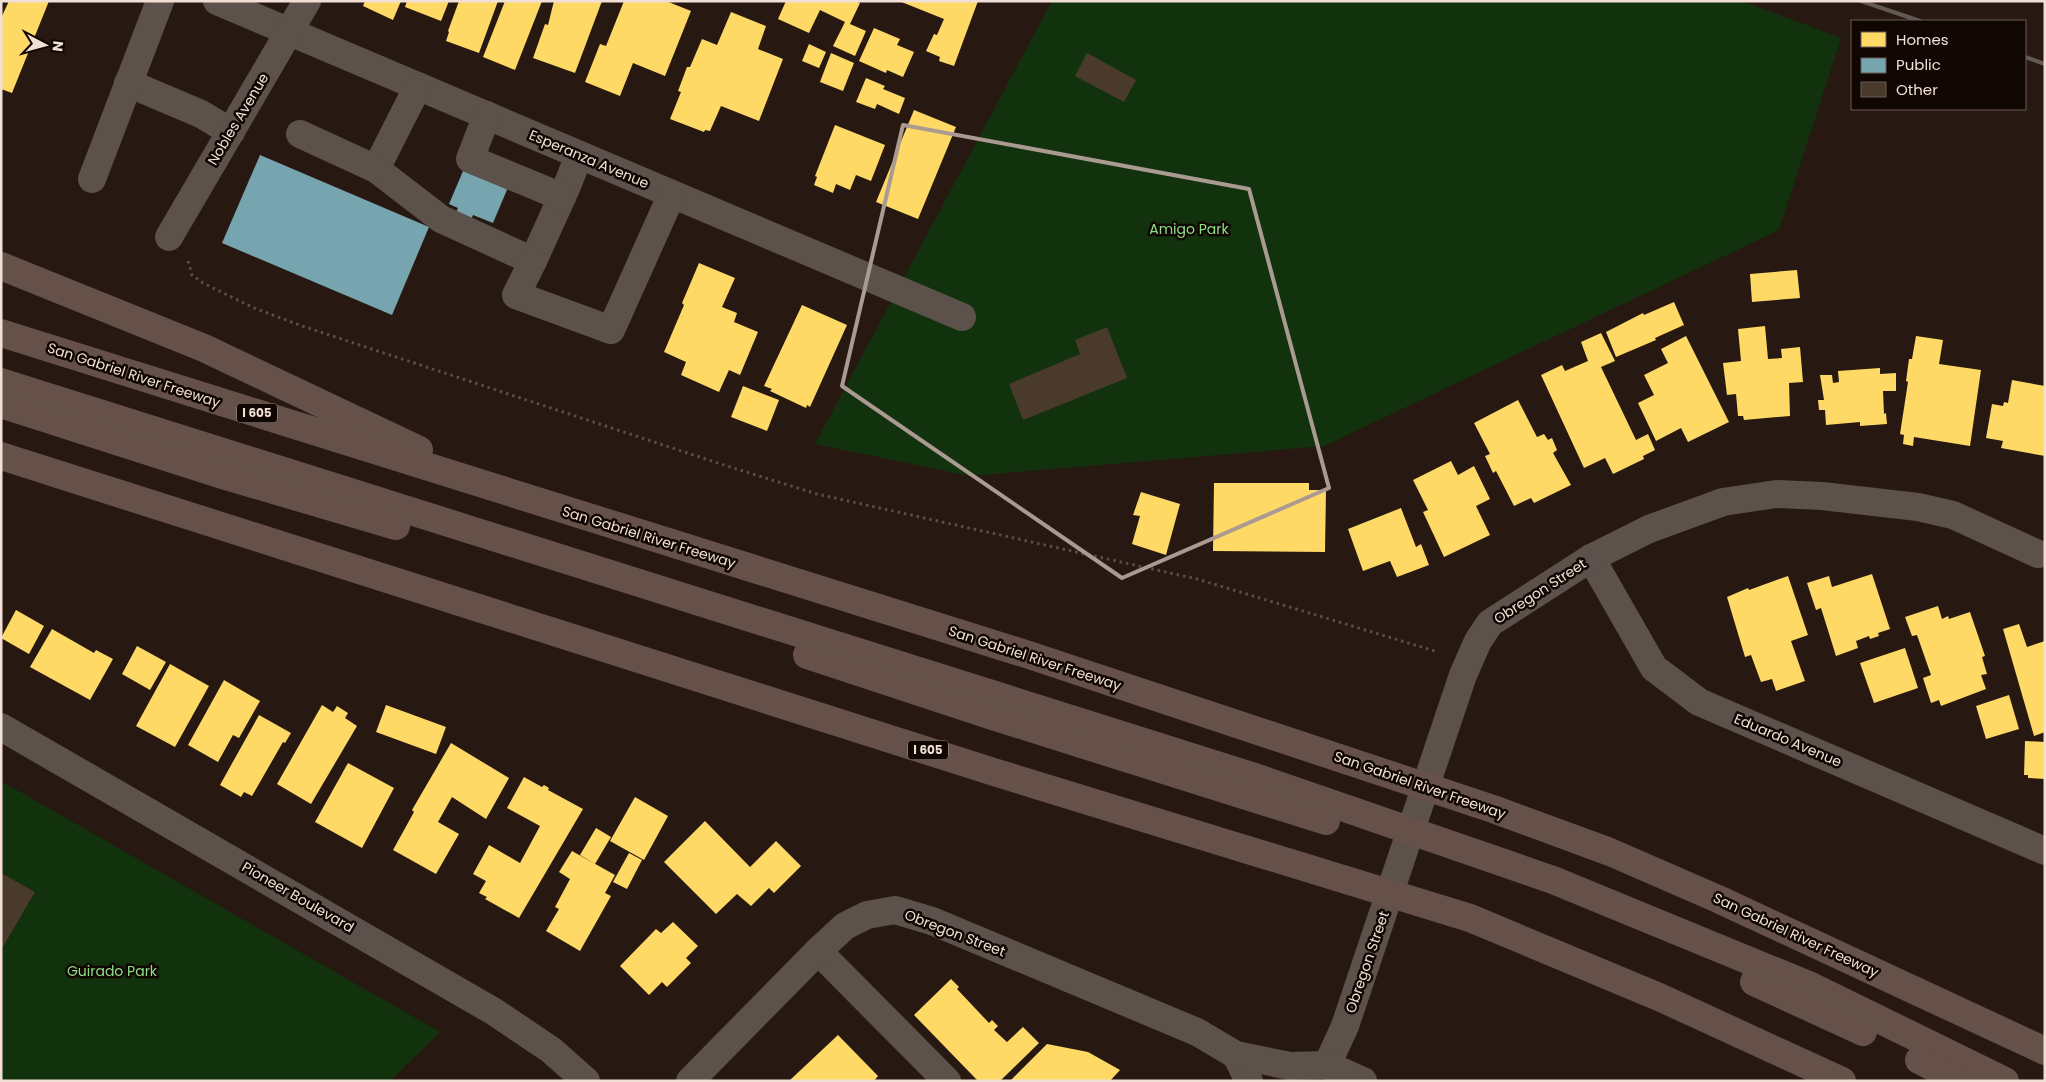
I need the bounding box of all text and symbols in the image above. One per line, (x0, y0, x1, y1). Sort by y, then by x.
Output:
north arrow (20, 20, 70, 70)
legend (1851, 20, 2026, 110)
text: Homes (1896, 29, 1949, 50)
text: N (47, 40, 68, 53)
text: Public (1896, 54, 1941, 75)
street label: Nobles Avenue (203, 69, 274, 169)
text: Other (1896, 79, 1938, 100)
street label: Esperanza Avenue (526, 125, 652, 193)
park label: Amigo Park (1149, 219, 1230, 239)
street label: San Gabriel River Freeway (45, 338, 223, 412)
road number: I 605 (237, 403, 277, 422)
street label: San Gabriel River Freeway (560, 501, 738, 573)
street label: Obregon Street (1490, 554, 1590, 628)
street label: San Gabriel River Freeway (946, 621, 1124, 695)
street label: Eduardo Avenue (1731, 708, 1845, 772)
road number: I 605 (908, 740, 948, 760)
street label: San Gabriel River Freeway (1331, 746, 1509, 824)
street label: Pioneer Boulevard (238, 857, 358, 937)
street label: San Gabriel River Freeway (1710, 888, 1882, 982)
street label: Obregon Street (902, 905, 1008, 961)
street label: Obregon Street (1340, 908, 1394, 1016)
park label: Guirado Park (67, 961, 158, 981)

